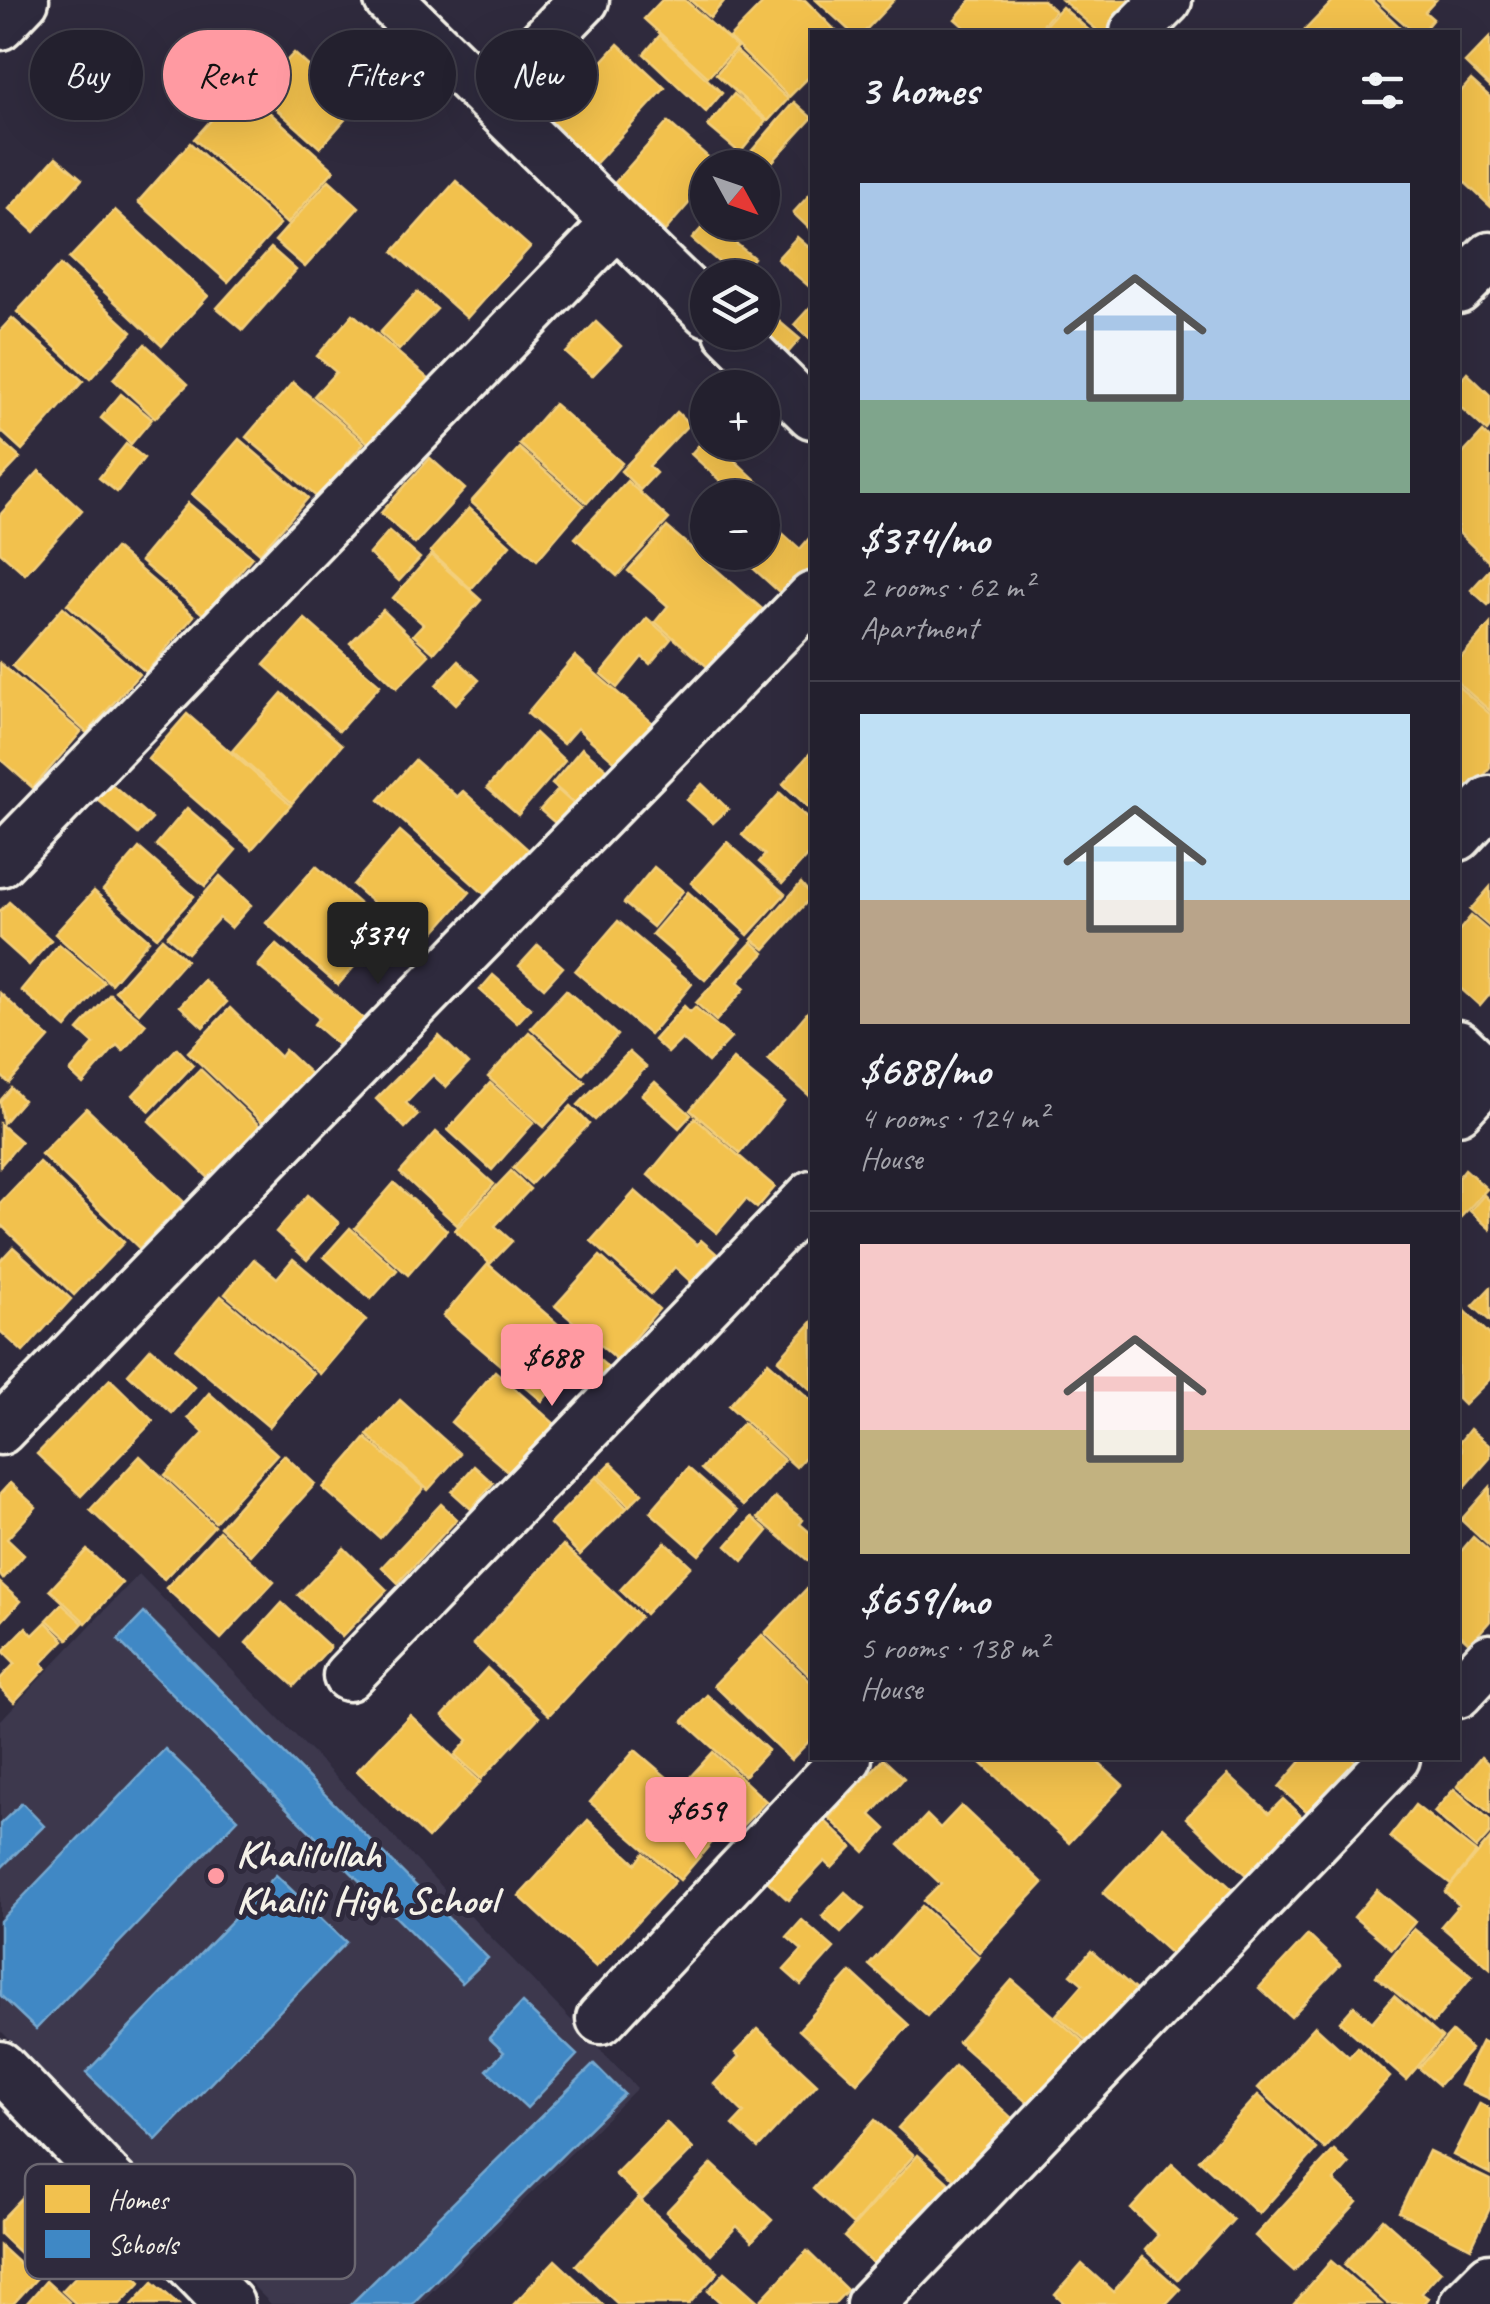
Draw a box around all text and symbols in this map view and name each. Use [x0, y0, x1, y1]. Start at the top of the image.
chip: Buy [30, 30, 143, 120]
chip: Rent [163, 30, 290, 120]
chip: Filters [310, 30, 456, 120]
chip: New [476, 30, 597, 120]
icon: filters [1355, 63, 1410, 118]
text: 3 homes [860, 64, 979, 117]
north arrow [690, 150, 780, 240]
map controls [690, 150, 780, 570]
icon: home [1045, 248, 1225, 428]
button: layers [690, 260, 780, 350]
button: + [690, 370, 780, 460]
button: − [690, 480, 780, 570]
text: $374/mo [860, 513, 989, 566]
text: 2 rooms · 62 m² [860, 566, 1033, 607]
text: Apartment [860, 607, 978, 648]
icon: home [1045, 779, 1225, 959]
pin: $374 [319, 902, 437, 987]
text: $374 [349, 914, 407, 955]
text: $688/mo [860, 1044, 990, 1097]
text: 4 rooms · 124 m² [860, 1097, 1047, 1138]
text: House [860, 1138, 922, 1179]
icon: home [1045, 1309, 1225, 1489]
pin: $688 [493, 1324, 611, 1409]
text: $688 [523, 1336, 581, 1377]
text: $659/mo [860, 1574, 989, 1627]
text: 5 rooms · 138 m² [860, 1627, 1047, 1668]
text: House [860, 1668, 922, 1709]
pin: $659 [637, 1777, 755, 1862]
text: $659 [667, 1789, 725, 1830]
place label: Khalilullah Khalili High School [236, 1829, 504, 1925]
marker: Khalilullah Khalili High School [205, 1865, 227, 1887]
legend [25, 2164, 355, 2279]
text: Homes [108, 2182, 170, 2217]
text: Schools [108, 2227, 180, 2262]

